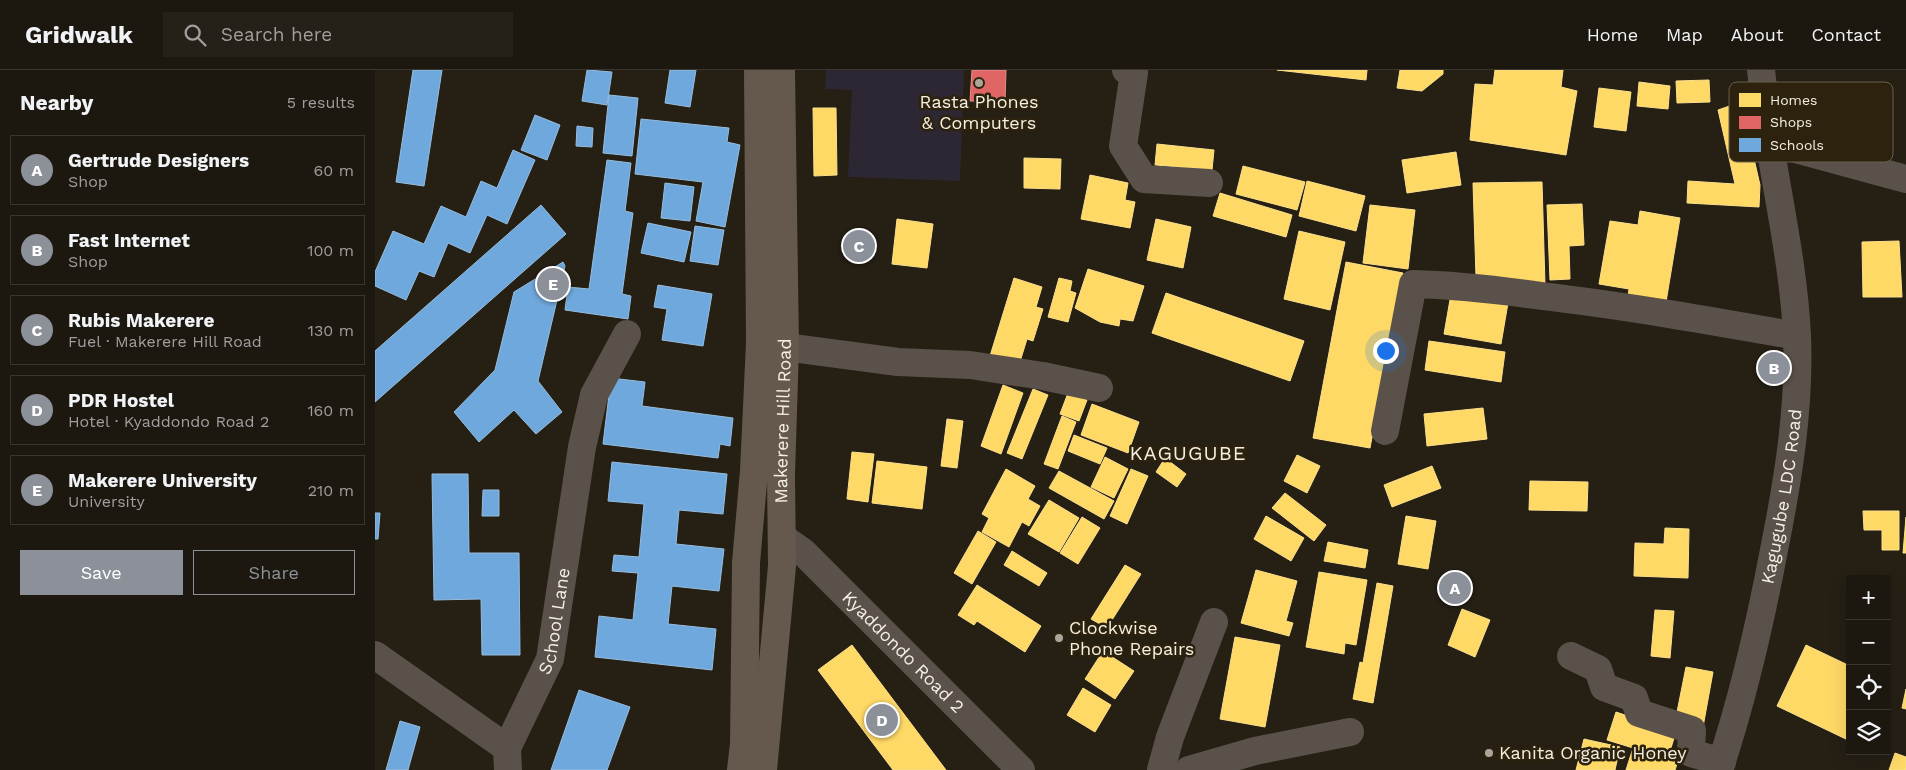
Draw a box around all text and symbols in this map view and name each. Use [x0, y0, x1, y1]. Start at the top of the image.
search box [163, 12, 513, 57]
text: Gridwalk [25, 21, 133, 49]
icon: search [181, 21, 209, 49]
text: Search here [221, 23, 332, 46]
text: Home [1587, 24, 1638, 45]
text: Map [1666, 24, 1703, 45]
text: About [1731, 24, 1783, 45]
text: Contact [1811, 24, 1881, 45]
marker: Rasta Phones & Computers [973, 77, 985, 89]
legend [1729, 82, 1893, 162]
text: Nearby [20, 90, 93, 115]
place label: Rasta Phones & Computers [919, 91, 1039, 133]
text: Homes [1770, 92, 1817, 108]
text: 5 results [287, 93, 355, 112]
text: Shops [1770, 114, 1812, 130]
text: Schools [1770, 137, 1824, 153]
text: Gertrude Designers [68, 149, 249, 172]
text: A [32, 161, 42, 180]
text: 60 m [314, 161, 354, 180]
text: Shop [68, 172, 108, 191]
pin: C [843, 227, 875, 265]
text: Fast Internet [68, 229, 190, 252]
text: B [32, 241, 42, 260]
text: 100 m [307, 241, 354, 260]
text: Shop [68, 252, 108, 271]
pin: E [537, 265, 569, 303]
text: Rubis Makerere [68, 309, 214, 332]
text: C [32, 321, 42, 340]
text: 130 m [308, 321, 354, 340]
text: Fuel · Makerere Hill Road [68, 332, 262, 351]
street label: Makerere Hill Road [770, 338, 795, 504]
your location [1373, 338, 1399, 364]
pin: B [1758, 349, 1790, 387]
text: PDR Hostel [68, 389, 174, 412]
text: D [31, 401, 43, 420]
text: 160 m [307, 401, 354, 420]
street label: Kagugube LDC Road [1757, 408, 1805, 586]
text: Hotel · Kyaddondo Road 2 [68, 412, 269, 431]
district label: KAGUGUBE [1130, 441, 1246, 465]
text: Makerere University [68, 469, 257, 492]
text: E [32, 481, 42, 500]
text: 210 m [308, 481, 354, 500]
text: University [68, 492, 145, 511]
button: Save [20, 550, 183, 595]
button: Share [193, 550, 355, 595]
street label: School Lane [533, 566, 574, 678]
pin: A [1439, 569, 1471, 607]
map controls [1846, 575, 1891, 755]
button: + [1846, 575, 1891, 620]
street label: Kyaddondo Road 2 [838, 586, 969, 717]
place label: Clockwise Phone Repairs [1069, 617, 1194, 659]
button: − [1846, 620, 1891, 665]
marker: Clockwise Phone Repairs [1053, 632, 1065, 644]
button: locate [1846, 665, 1891, 710]
pin: D [866, 701, 898, 739]
button: layers [1846, 710, 1891, 755]
place label: Kanita Organic Honey [1499, 742, 1687, 763]
marker: Kanita Organic Honey [1483, 747, 1495, 759]

